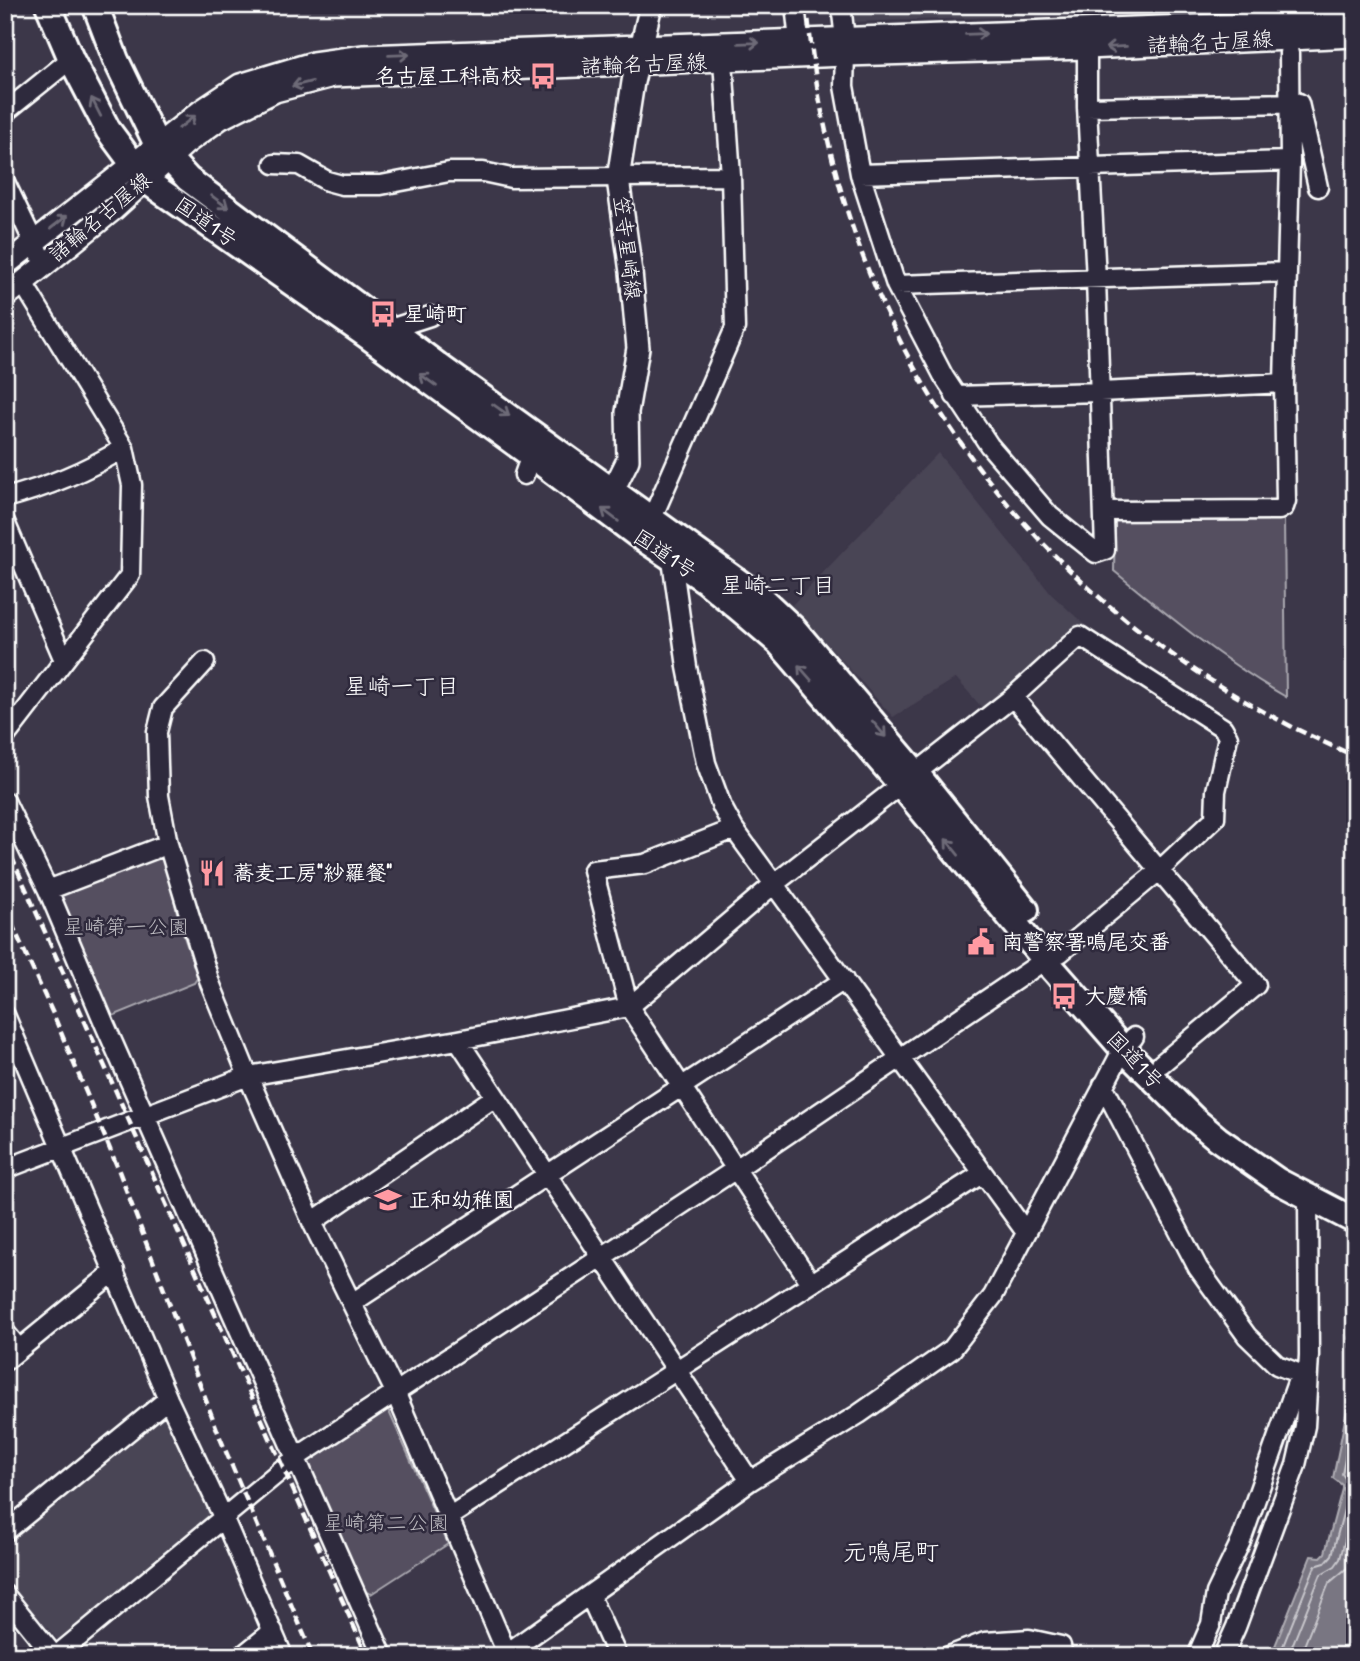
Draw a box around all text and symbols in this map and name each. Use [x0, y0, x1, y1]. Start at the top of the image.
street label: 諸輪名古屋線 [1146, 24, 1274, 59]
one-way arrow [965, 28, 988, 41]
one-way arrow [737, 36, 760, 49]
one-way arrow [1105, 41, 1128, 54]
street label: 諸輪名古屋線 [581, 47, 707, 80]
one-way arrow [388, 48, 411, 62]
place label: 名古屋工科高校 [375, 61, 522, 90]
bus stop icon: 名古屋工科高校 [528, 61, 558, 91]
one-way arrow [291, 78, 314, 91]
one-way arrow [88, 97, 102, 118]
one-way arrow [177, 114, 196, 129]
street label: 諸輪名古屋線 [42, 165, 157, 268]
street label: 国道1号 [169, 189, 244, 254]
street label: 笠寺星崎線 [607, 194, 648, 302]
one-way arrow [210, 195, 229, 210]
one-way arrow [49, 215, 67, 230]
bus stop icon: 星崎町 [368, 299, 398, 329]
place label: 星崎町 [404, 299, 467, 328]
one-way arrow [418, 373, 437, 388]
one-way arrow [491, 403, 510, 417]
one-way arrow [602, 508, 620, 523]
street label: 国道1号 [628, 522, 703, 585]
district label: 星崎二丁目 [721, 569, 836, 600]
one-way arrow [797, 664, 813, 682]
district label: 星崎一丁目 [345, 670, 460, 701]
one-way arrow [871, 720, 887, 738]
one-way arrow [944, 838, 960, 856]
restaurant icon: 蕎麦工房"紗羅餐" [197, 858, 227, 888]
place label: 蕎麦工房"紗羅餐" [233, 858, 393, 887]
park label: 星崎第一公園 [63, 912, 189, 941]
public building icon: 南警察署鳴尾交番 [966, 927, 996, 957]
place label: 南警察署鳴尾交番 [1002, 927, 1170, 956]
bus stop icon: 大慶橋 [1049, 981, 1079, 1011]
place label: 大慶橋 [1085, 981, 1148, 1010]
street label: 国道1号 [1100, 1024, 1170, 1095]
school or university icon: 正和幼稚園 [373, 1185, 403, 1215]
place label: 正和幼稚園 [409, 1185, 514, 1214]
park label: 星崎第二公園 [323, 1508, 449, 1537]
district label: 元鳴尾町 [843, 1535, 939, 1567]

